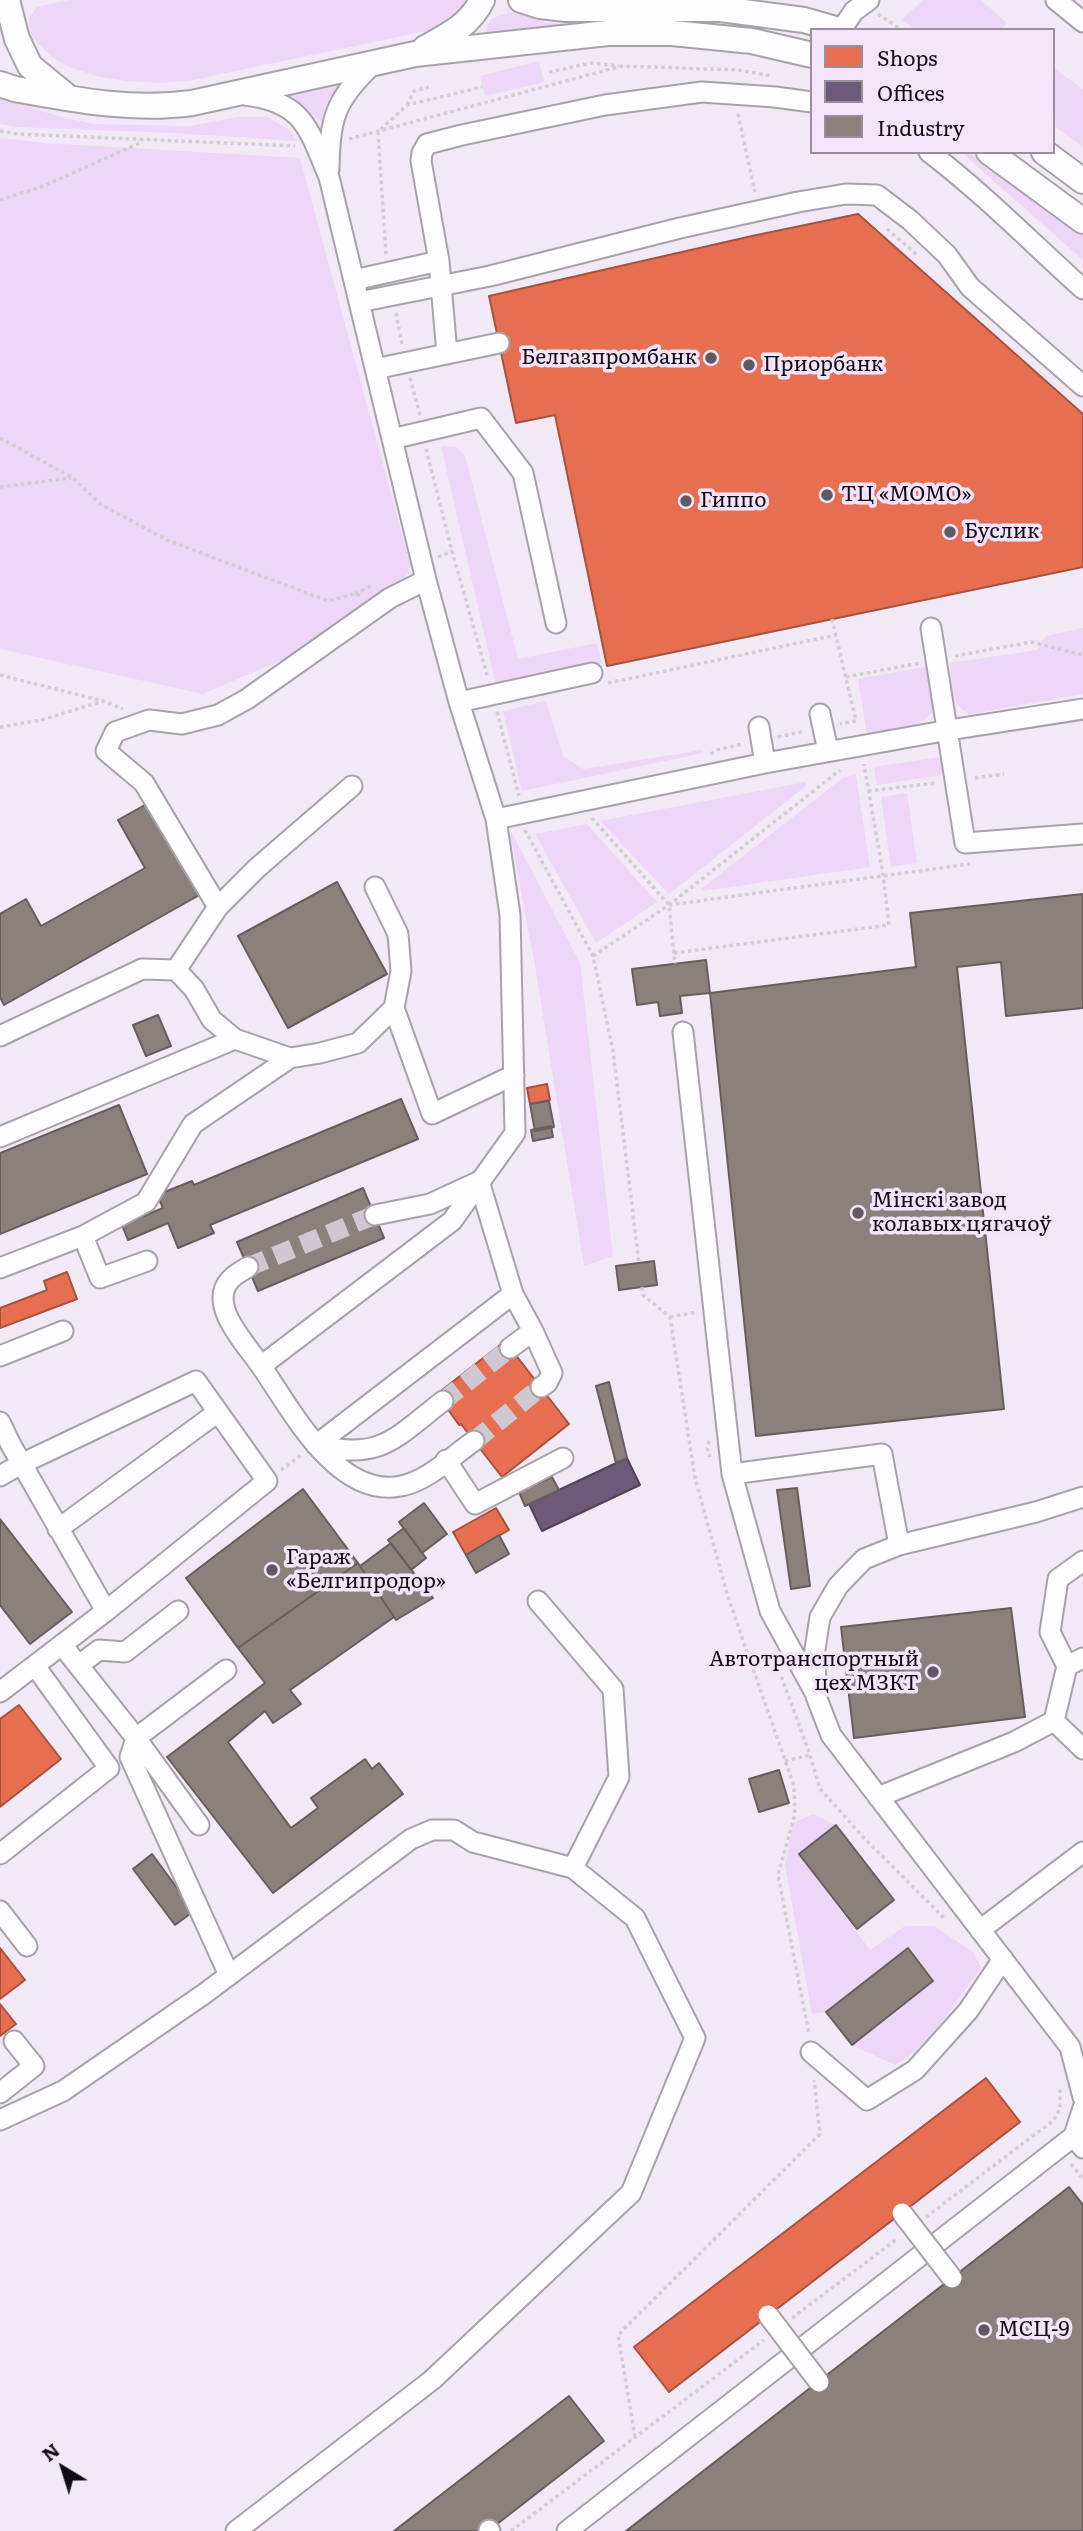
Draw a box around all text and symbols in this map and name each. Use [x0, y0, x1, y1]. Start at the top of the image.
legend [810, 28, 1055, 154]
text: Shops [877, 41, 938, 72]
text: Offices [877, 76, 944, 107]
text: Industry [877, 111, 965, 142]
place label: Белгазпромбанк [521, 345, 697, 371]
marker: Белгазпромбанк [703, 350, 719, 366]
place label: Приорбанк [763, 352, 883, 378]
marker: Приорбанк [741, 357, 757, 373]
place label: ТЦ «МОМО» [841, 482, 972, 508]
marker: ТЦ «МОМО» [819, 487, 835, 503]
place label: Гиппо [700, 488, 767, 514]
marker: Гиппо [678, 493, 694, 509]
place label: Буслик [964, 519, 1040, 545]
marker: Буслик [942, 524, 958, 540]
place label: Мінскі завод колавых цягачоў [872, 1188, 1051, 1238]
marker: Мінскі завод колавых цягачоў [850, 1205, 866, 1221]
place label: Гараж «Белгипродор» [286, 1545, 446, 1595]
marker: Гараж «Белгипродор» [264, 1562, 280, 1578]
place label: Автотранспортный цех МЗКТ [709, 1647, 919, 1697]
marker: Автотранспортный цех МЗКТ [925, 1664, 941, 1680]
place label: МСЦ-9 [998, 2317, 1069, 2343]
marker: МСЦ-9 [976, 2322, 992, 2338]
north arrow [28, 2433, 98, 2503]
text: N [35, 2436, 65, 2467]

